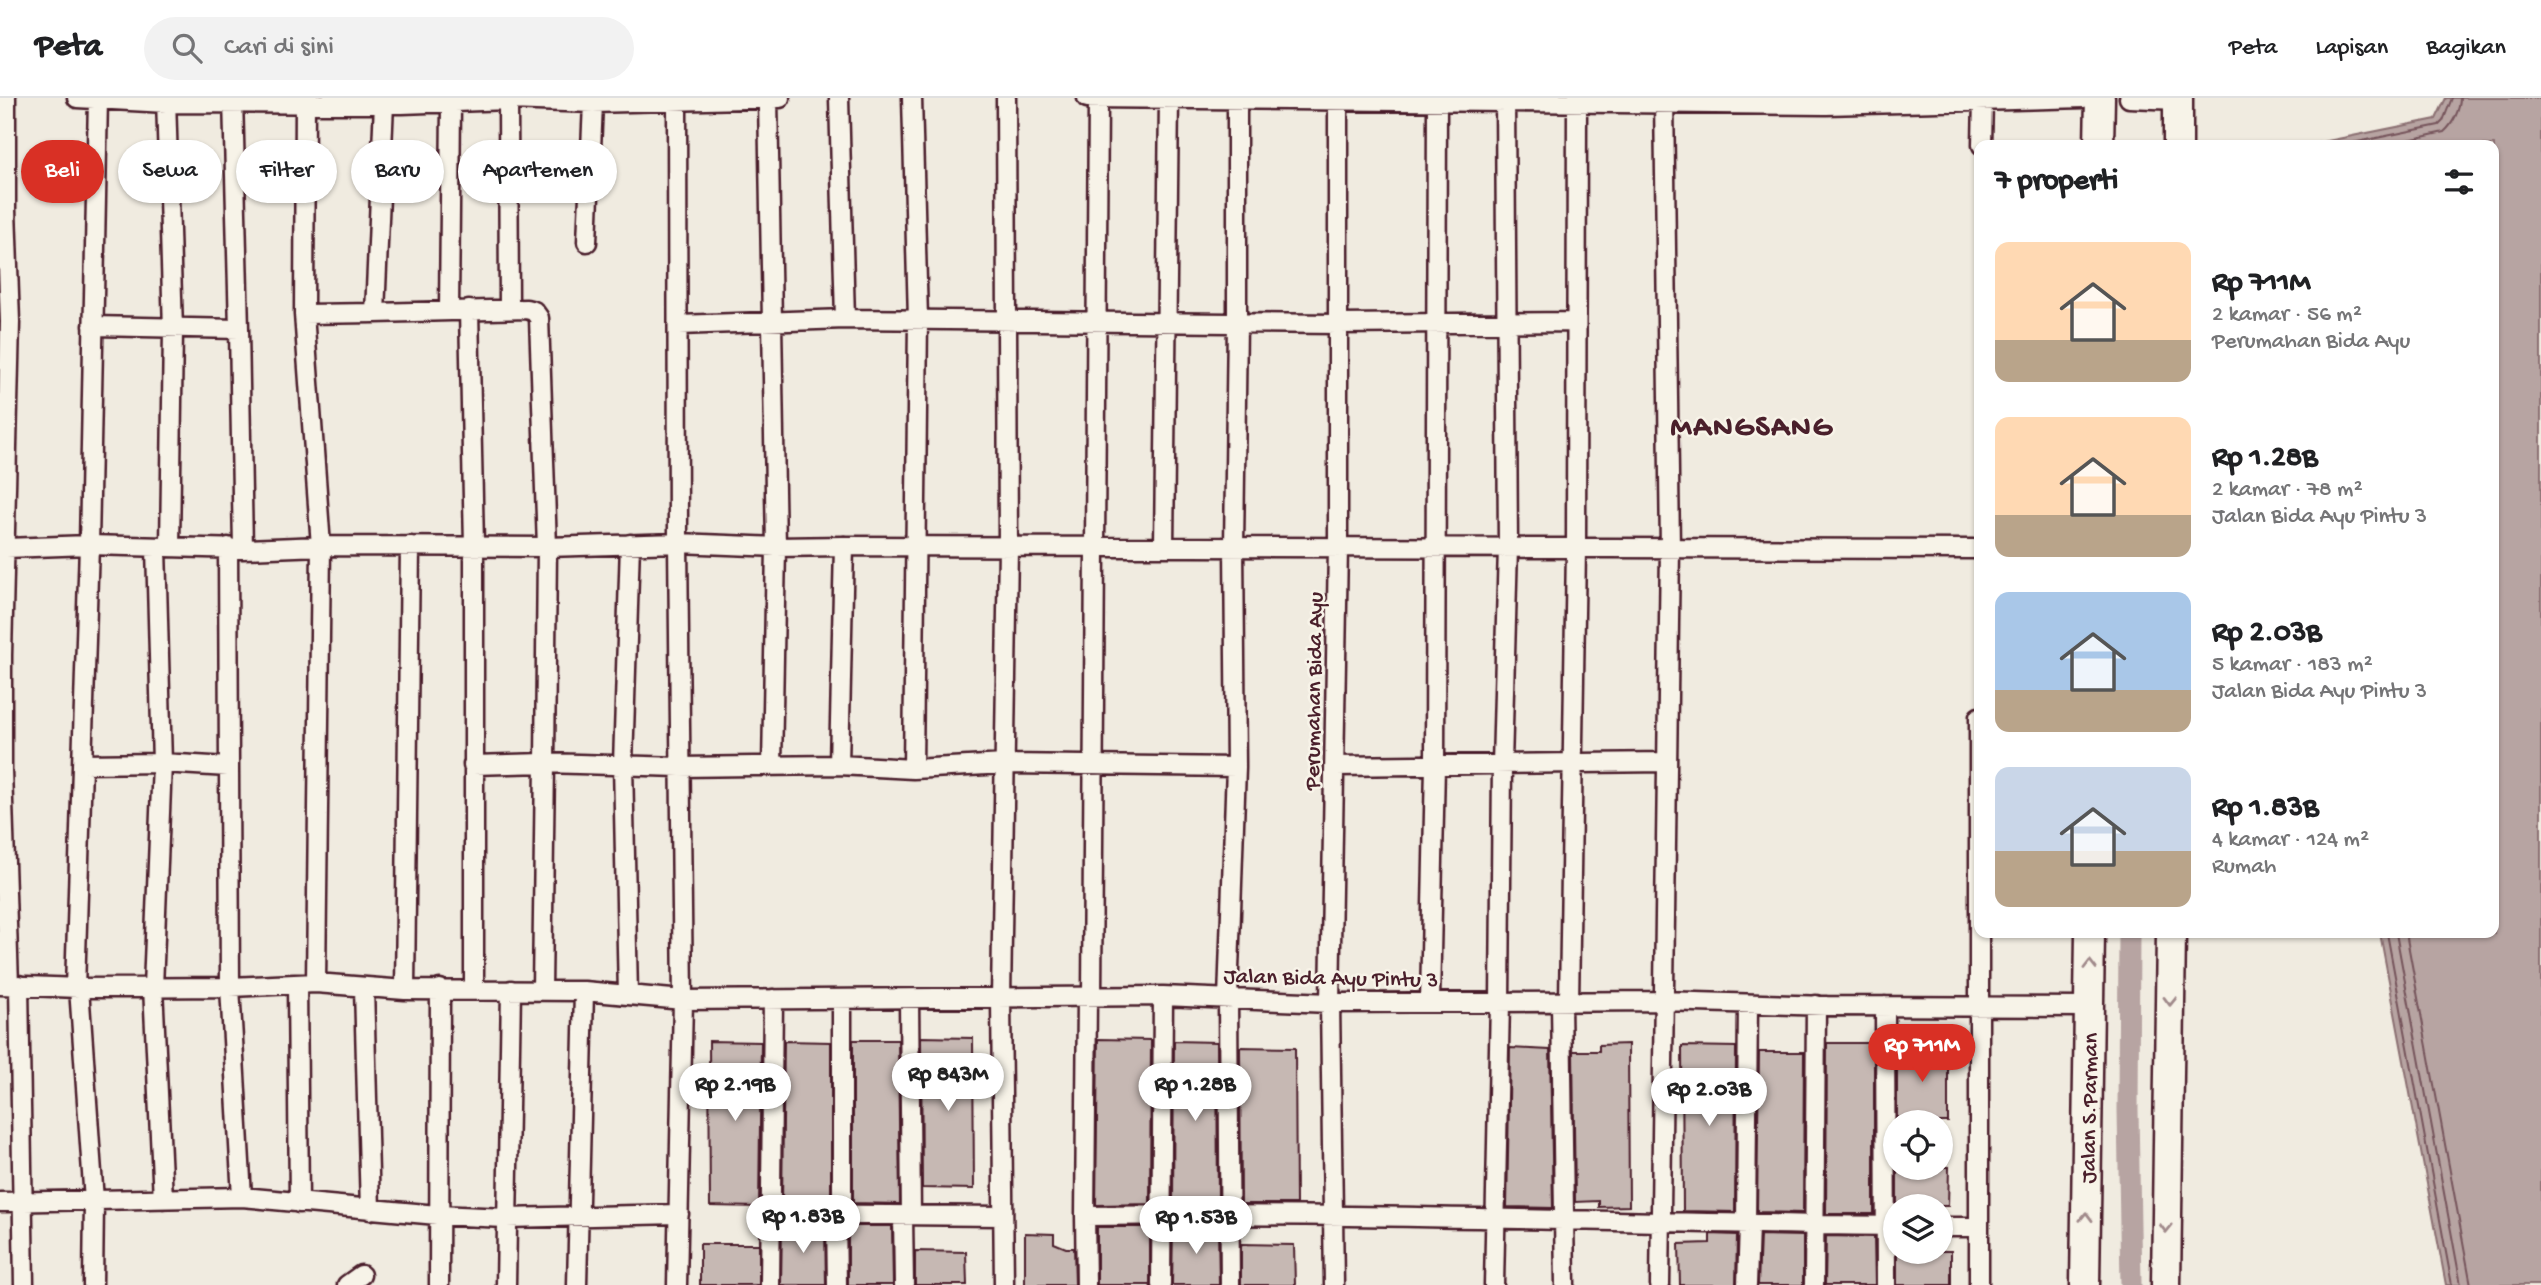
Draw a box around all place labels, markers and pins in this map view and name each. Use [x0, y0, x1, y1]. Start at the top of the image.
pin: Rp 711M [1857, 1024, 1987, 1084]
pin: Rp 843M [883, 1054, 1013, 1113]
pin: Rp 2.19B [663, 1063, 807, 1123]
pin: Rp 1.28B [1123, 1063, 1267, 1123]
pin: Rp 2.03B [1637, 1068, 1781, 1128]
pin: Rp 1.83B [731, 1196, 875, 1255]
pin: Rp 1.53B [1124, 1196, 1268, 1256]

